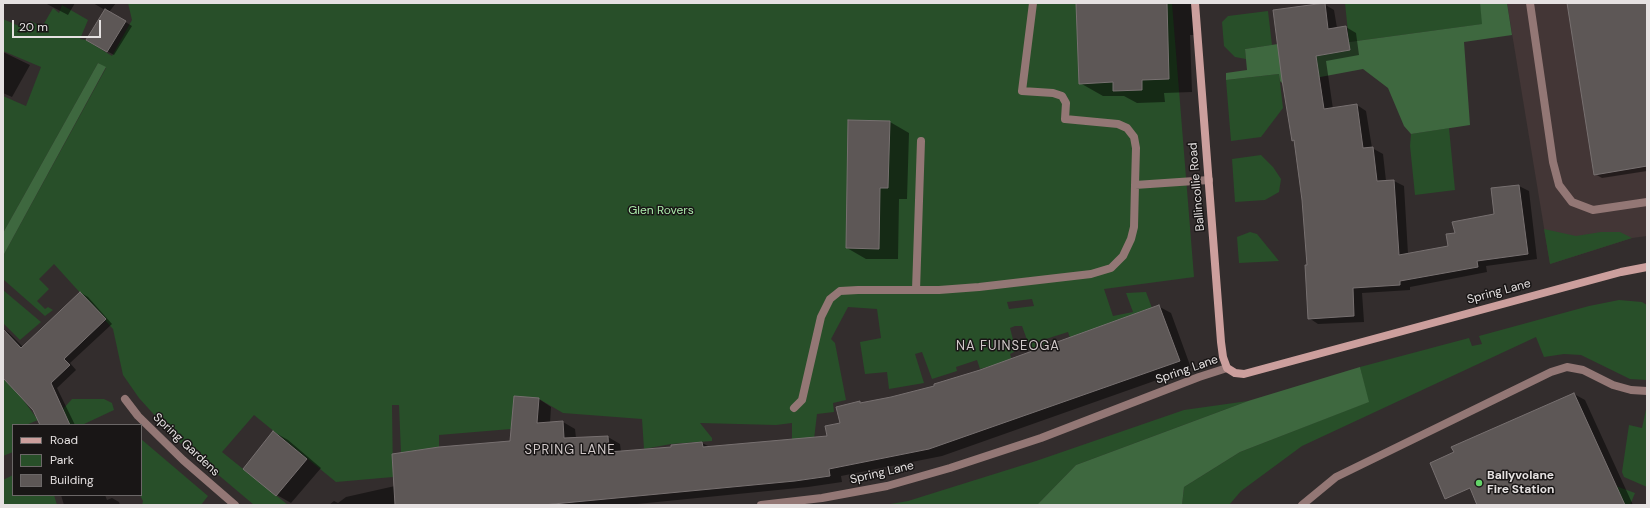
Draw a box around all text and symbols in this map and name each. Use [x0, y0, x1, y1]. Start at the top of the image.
scale bar [14, 12, 103, 38]
text: 20 m [19, 19, 48, 35]
street label: Ballincollie Road [1186, 142, 1208, 232]
park label: Glen Rovers [628, 204, 694, 218]
street label: Spring Lane [1466, 277, 1532, 307]
district label: NA FUINSEOGA [956, 339, 1060, 355]
street label: Spring Lane [1154, 353, 1220, 387]
street label: Spring Gardens [150, 411, 222, 479]
legend [12, 424, 142, 496]
text: Road [50, 432, 78, 448]
district label: SPRING LANE [525, 443, 615, 459]
text: Park [50, 452, 74, 468]
street label: Spring Lane [849, 459, 915, 487]
place label: Ballyvolane Fire Station [1487, 469, 1554, 497]
text: Building [50, 472, 94, 488]
marker: Ballyvolane Fire Station [1474, 478, 1484, 488]

